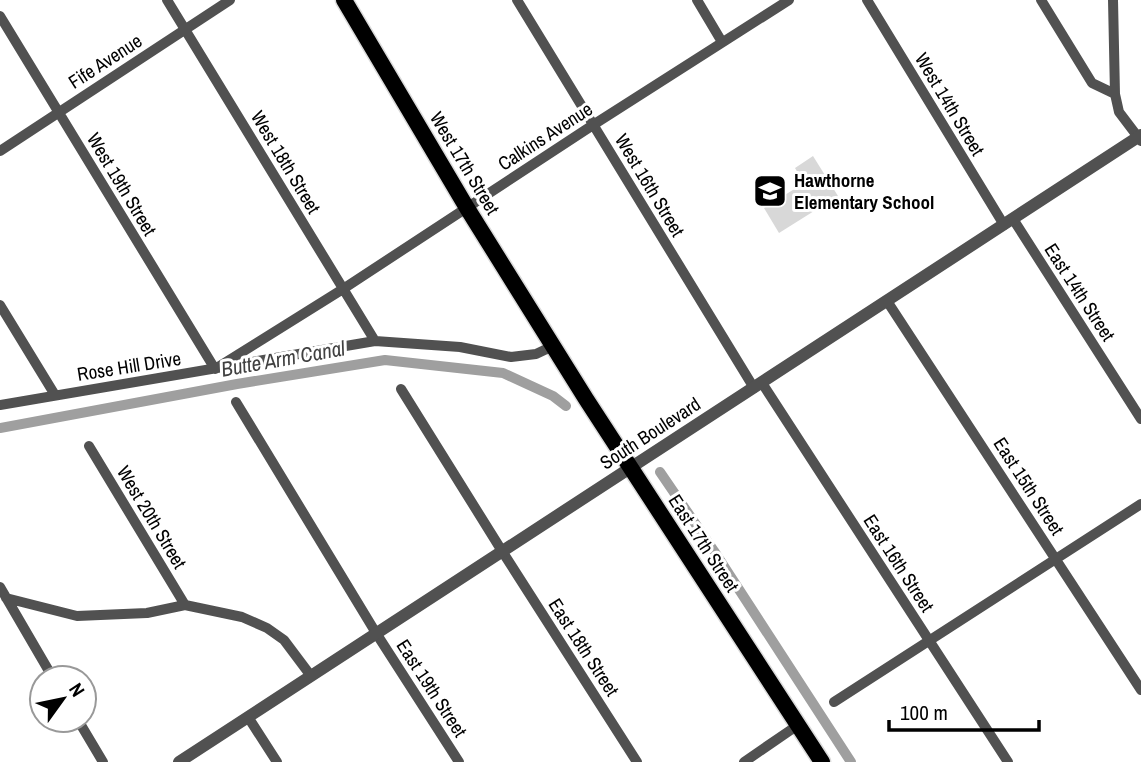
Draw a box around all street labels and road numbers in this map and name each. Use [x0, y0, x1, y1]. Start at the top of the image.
street label: Fife Avenue [63, 28, 147, 94]
street label: West 14th Street [909, 48, 991, 161]
street label: Calkins Avenue [493, 96, 597, 176]
street label: West 18th Street [245, 106, 327, 219]
street label: West 17th Street [424, 107, 506, 220]
street label: West 19th Street [81, 128, 163, 241]
street label: West 16th Street [609, 129, 691, 242]
street label: East 14th Street [1039, 238, 1122, 346]
street label: Rose Hill Drive [75, 345, 183, 387]
street label: South Boulevard [595, 391, 705, 475]
street label: East 15th Street [988, 432, 1071, 540]
street label: West 20th Street [111, 461, 193, 574]
street label: East 17th Street [663, 489, 746, 597]
street label: East 16th Street [858, 509, 941, 617]
street label: East 18th Street [543, 593, 626, 701]
street label: East 19th Street [391, 634, 474, 742]

